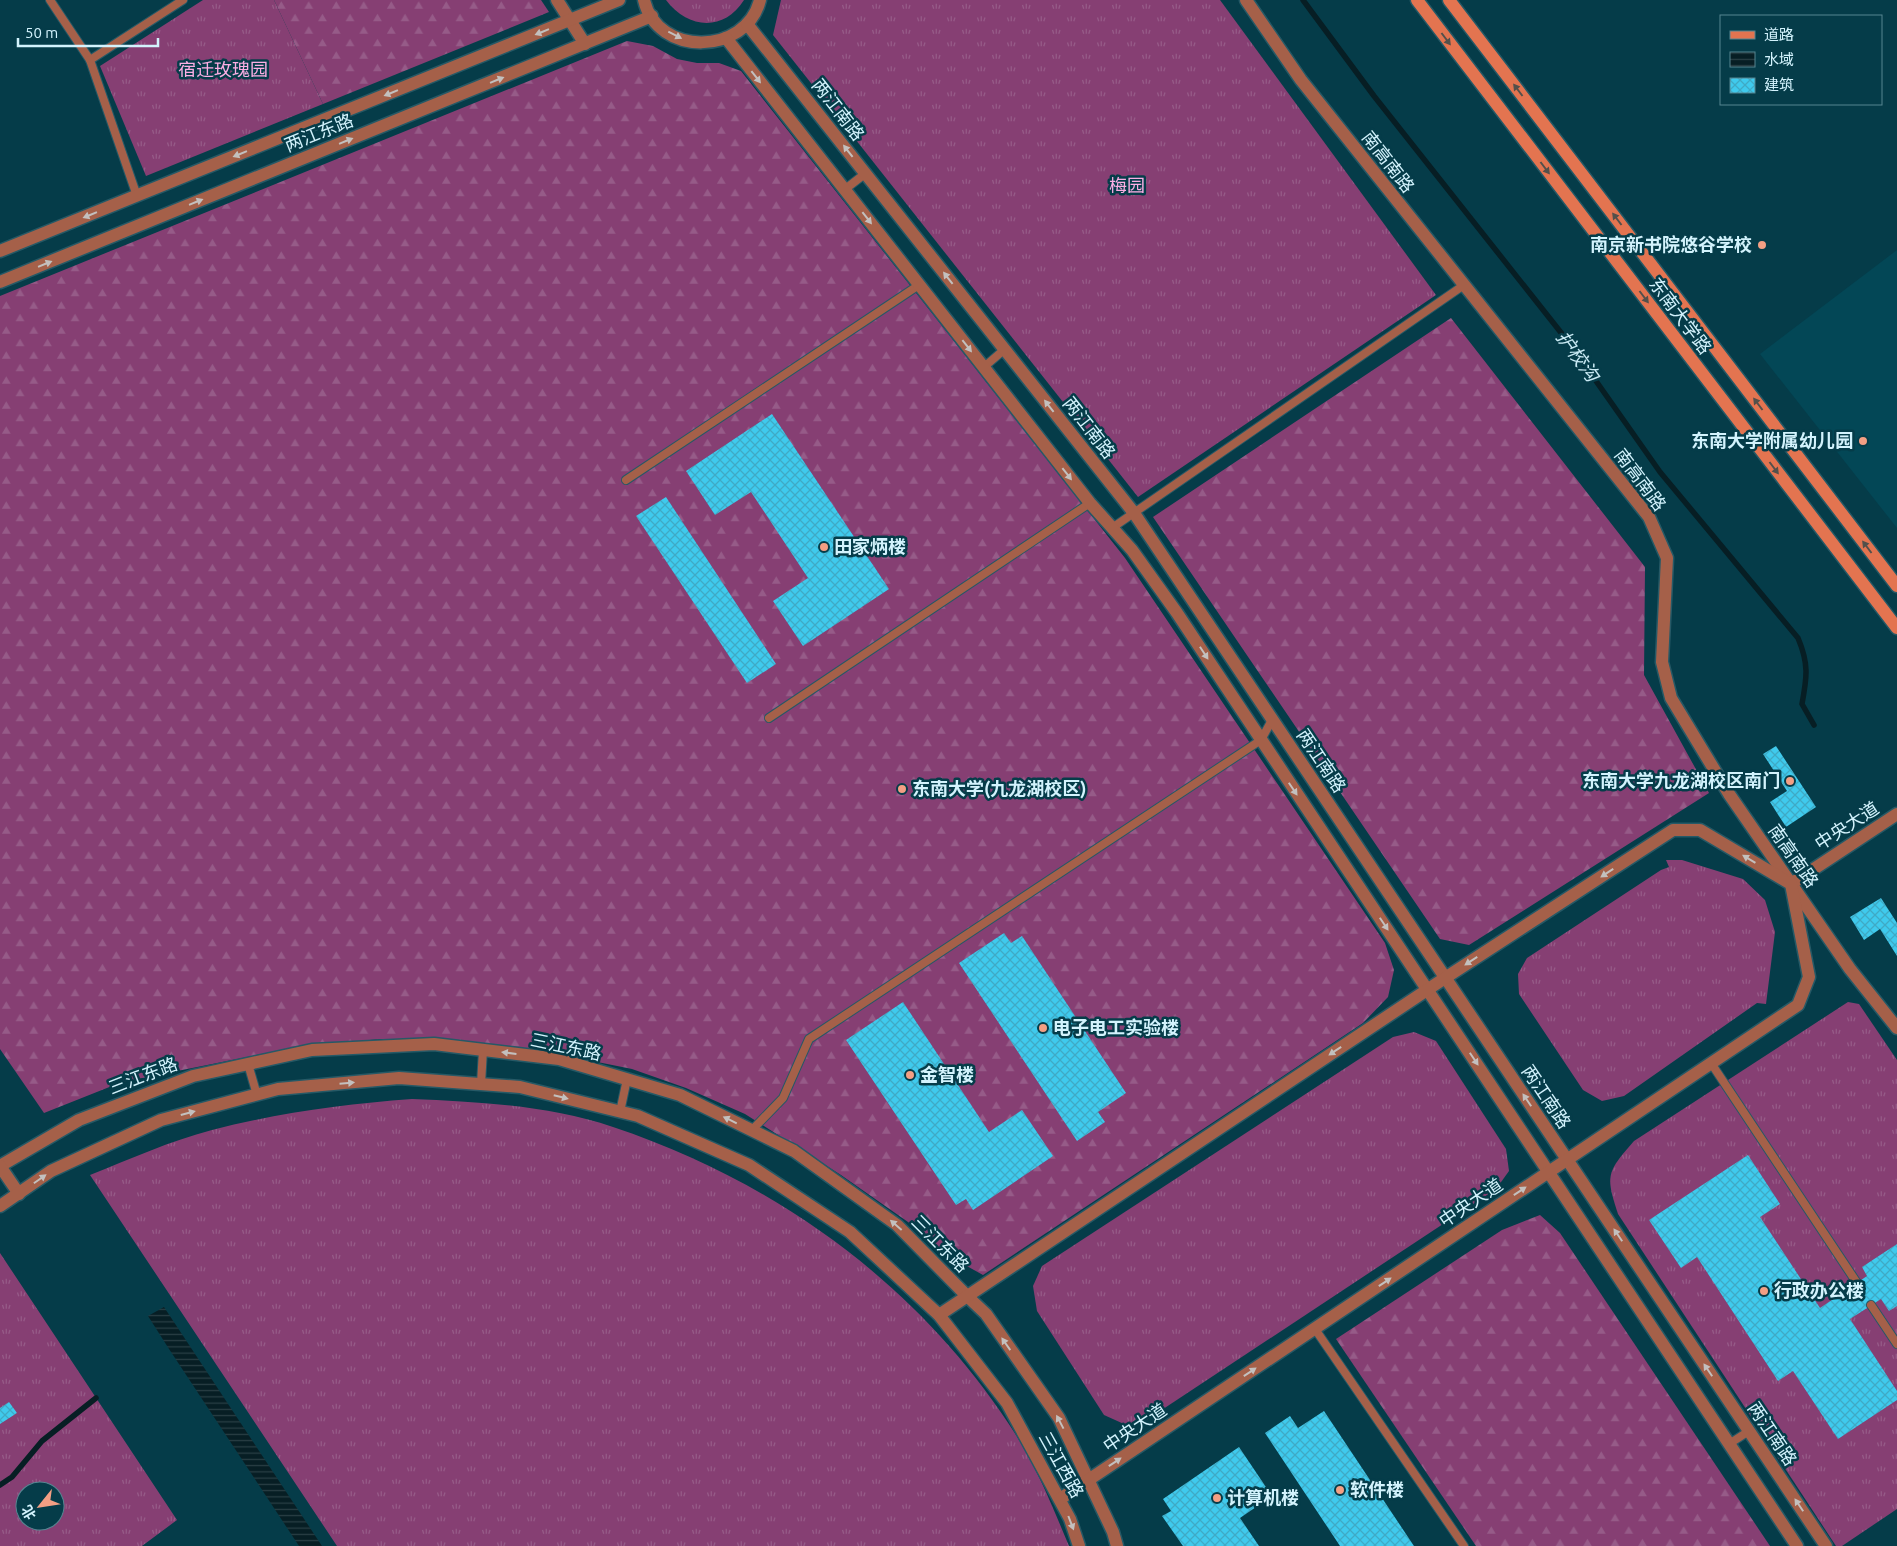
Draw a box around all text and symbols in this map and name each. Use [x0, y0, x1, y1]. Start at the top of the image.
scale bar [18, 15, 158, 47]
legend [1720, 15, 1882, 105]
text: 50 m [25, 24, 58, 41]
text: 道路 [1764, 26, 1794, 43]
one-way arrow [534, 28, 549, 36]
one-way arrow [667, 31, 682, 39]
one-way arrow [1441, 32, 1452, 45]
text: 水域 [1764, 51, 1794, 68]
park label: 宿迁玫瑰园 [178, 59, 268, 79]
one-way arrow [750, 70, 761, 83]
one-way arrow [490, 75, 504, 83]
street label: 两江南路 [809, 75, 869, 144]
text: 建筑 [1764, 76, 1794, 93]
one-way arrow [1513, 84, 1524, 97]
one-way arrow [384, 89, 398, 97]
street label: 两江东路 [282, 109, 356, 155]
street label: 南高南路 [1359, 127, 1419, 196]
one-way arrow [339, 137, 354, 145]
one-way arrow [842, 145, 853, 158]
one-way arrow [233, 150, 247, 158]
one-way arrow [1540, 161, 1550, 175]
park label: 梅园 [1109, 175, 1145, 195]
one-way arrow [189, 198, 203, 206]
one-way arrow [82, 211, 97, 219]
one-way arrow [861, 212, 872, 225]
one-way arrow [1612, 213, 1622, 226]
place label: 南京新书院悠谷学校 [1590, 234, 1752, 254]
marker: 南京新书院悠谷学校 [1756, 239, 1768, 251]
one-way arrow [38, 259, 52, 267]
one-way arrow [943, 272, 954, 285]
street label: 东南大学路 [1646, 273, 1716, 357]
one-way arrow [1638, 290, 1649, 303]
water label: 护校沟 [1552, 326, 1605, 387]
one-way arrow [962, 339, 973, 352]
street label: 两江南路 [1060, 393, 1120, 462]
one-way arrow [1753, 397, 1763, 411]
one-way arrow [1044, 400, 1055, 413]
place label: 东南大学附属幼儿园 [1691, 430, 1853, 450]
marker: 东南大学附属幼儿园 [1857, 435, 1869, 447]
street label: 南高南路 [1611, 445, 1670, 514]
one-way arrow [1769, 461, 1780, 474]
one-way arrow [1062, 467, 1073, 480]
place label: 田家炳楼 [834, 536, 906, 556]
marker: 田家炳楼 [818, 541, 830, 553]
one-way arrow [1862, 541, 1873, 554]
one-way arrow [1199, 647, 1209, 660]
street label: 两江南路 [1293, 725, 1350, 796]
place label: 东南大学九龙湖校区南门 [1582, 770, 1780, 790]
marker: 东南大学九龙湖校区南门 [1784, 775, 1796, 787]
place label: 东南大学(九龙湖校区) [912, 778, 1086, 799]
one-way arrow [1289, 782, 1298, 796]
marker: 东南大学(九龙湖校区) [896, 783, 908, 795]
street label: 中央大道 [1811, 797, 1882, 853]
street label: 南高南路 [1765, 820, 1823, 891]
one-way arrow [1743, 855, 1756, 864]
one-way arrow [1601, 868, 1614, 878]
one-way arrow [1379, 917, 1388, 931]
one-way arrow [1464, 957, 1477, 966]
place label: 电子电工实验楼 [1053, 1017, 1179, 1037]
marker: 电子电工实验楼 [1037, 1022, 1049, 1034]
street label: 三江东路 [529, 1029, 604, 1063]
one-way arrow [1328, 1046, 1342, 1056]
one-way arrow [501, 1049, 517, 1057]
street label: 三江东路 [105, 1053, 180, 1097]
one-way arrow [1469, 1053, 1479, 1066]
street label: 两江南路 [1518, 1061, 1575, 1132]
place label: 金智楼 [920, 1064, 974, 1084]
marker: 金智楼 [904, 1069, 916, 1081]
one-way arrow [340, 1078, 356, 1086]
one-way arrow [553, 1093, 568, 1101]
one-way arrow [1523, 1094, 1532, 1107]
one-way arrow [181, 1109, 196, 1117]
one-way arrow [723, 1115, 738, 1124]
one-way arrow [34, 1174, 47, 1184]
street label: 中央大道 [1435, 1174, 1506, 1231]
one-way arrow [1513, 1186, 1527, 1196]
street label: 三江东路 [908, 1211, 973, 1276]
one-way arrow [890, 1220, 903, 1231]
one-way arrow [1613, 1229, 1623, 1242]
one-way arrow [1378, 1277, 1392, 1287]
place label: 行政办公楼 [1774, 1280, 1864, 1300]
marker: 行政办公楼 [1758, 1285, 1770, 1297]
one-way arrow [1001, 1338, 1012, 1351]
one-way arrow [1703, 1364, 1713, 1377]
one-way arrow [1244, 1367, 1257, 1377]
street label: 两江南路 [1744, 1398, 1801, 1469]
street label: 中央大道 [1099, 1399, 1170, 1456]
one-way arrow [1056, 1415, 1064, 1430]
street label: 三江西路 [1036, 1428, 1088, 1501]
one-way arrow [1108, 1458, 1122, 1467]
place label: 软件楼 [1350, 1479, 1404, 1499]
north arrow [15, 1481, 65, 1531]
marker: 软件楼 [1334, 1484, 1346, 1496]
place label: 计算机楼 [1227, 1487, 1299, 1507]
marker: 计算机楼 [1211, 1492, 1223, 1504]
one-way arrow [1794, 1499, 1804, 1512]
text: 北 [18, 1502, 39, 1523]
one-way arrow [1067, 1516, 1075, 1531]

